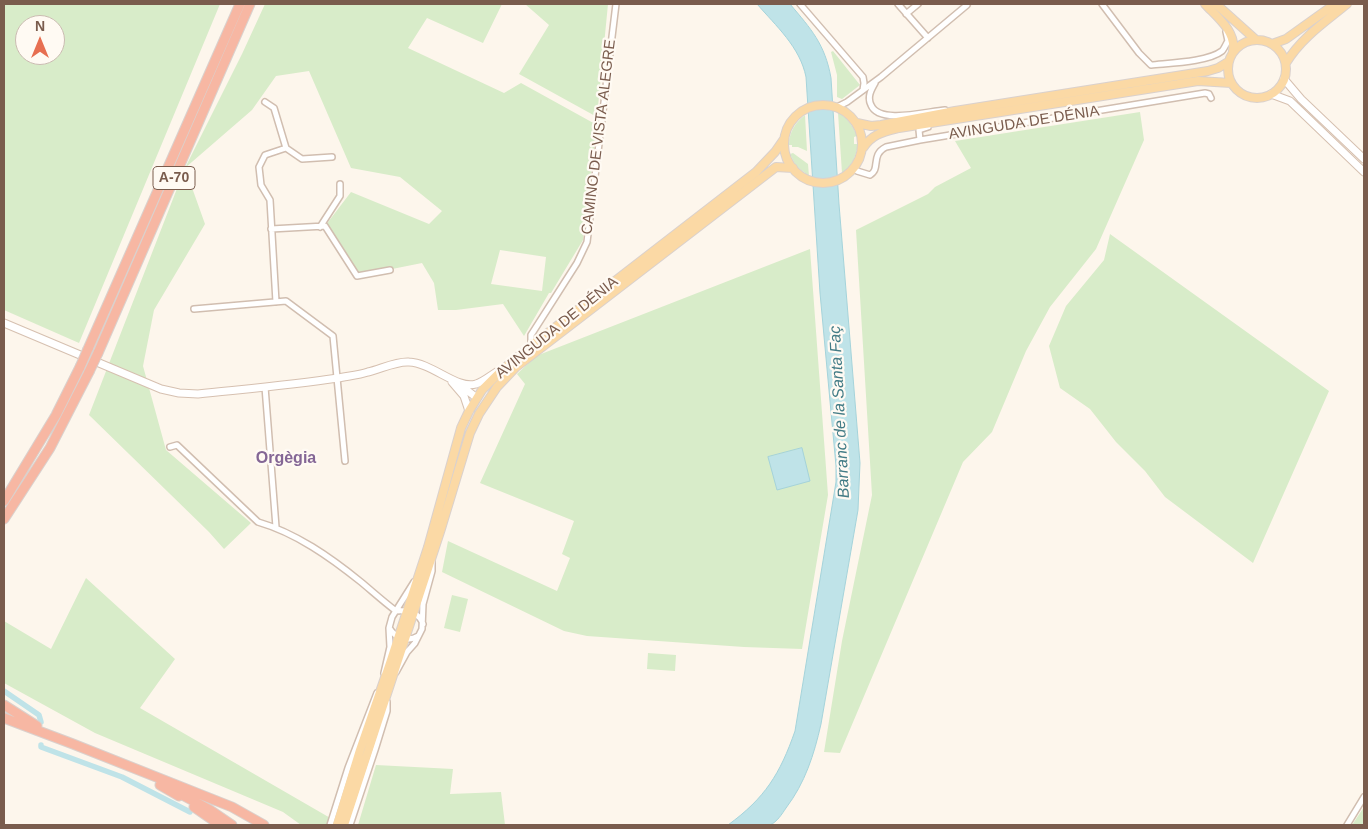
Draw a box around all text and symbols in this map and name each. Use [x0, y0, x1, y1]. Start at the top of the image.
north arrow [15, 15, 65, 65]
text: N [35, 18, 45, 34]
street label: CAMINO DE VISTA ALEGRE [578, 38, 620, 236]
street label: AVINGUDA DE DÉNIA [947, 102, 1101, 144]
road number: A-70 [153, 167, 195, 190]
street label: AVINGUDA DE DÉNIA [492, 273, 622, 383]
water label: Barranc de la Santa Faç [826, 325, 854, 499]
district label: Orgègia [256, 449, 316, 469]

